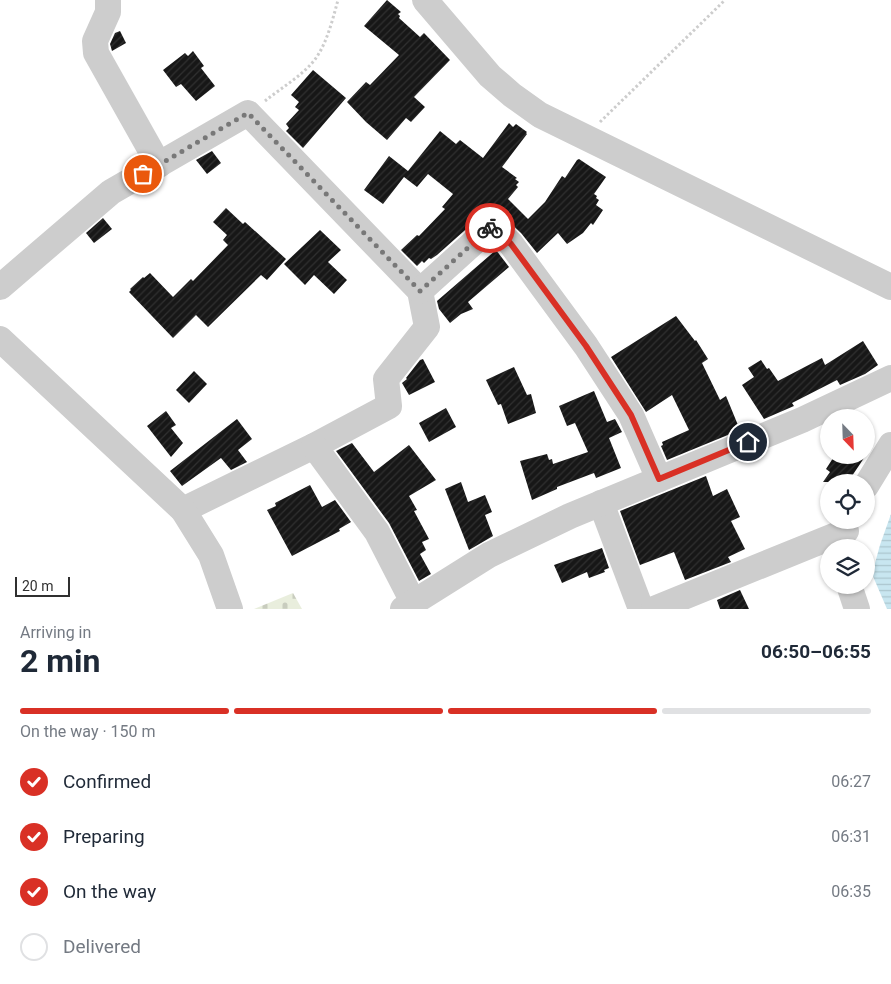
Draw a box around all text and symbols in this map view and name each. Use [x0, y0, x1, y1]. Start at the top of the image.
pin [122, 153, 164, 195]
icon: bag [129, 160, 157, 188]
courier [465, 203, 515, 253]
icon: bike [476, 214, 504, 242]
north arrow [820, 409, 875, 464]
map controls [820, 409, 875, 594]
pin [727, 421, 769, 463]
icon: home [734, 428, 762, 456]
button: locate [820, 474, 875, 529]
button: layers [820, 539, 875, 594]
scale bar [15, 574, 70, 597]
text: 20 m [22, 578, 54, 594]
text: Arriving in [20, 623, 91, 642]
text: 06:50–06:55 [761, 640, 871, 663]
text: 2 min [20, 642, 100, 680]
text: On the way · 150 m [20, 722, 156, 741]
icon: check [20, 768, 48, 796]
text: Confirmed [63, 770, 151, 793]
text: 06:27 [831, 772, 871, 791]
icon: check [20, 823, 48, 851]
text: Preparing [63, 825, 145, 848]
text: 06:31 [831, 827, 871, 846]
icon: check [20, 878, 48, 906]
text: On the way [63, 880, 156, 903]
text: 06:35 [831, 882, 871, 901]
text: Delivered [63, 935, 141, 958]

